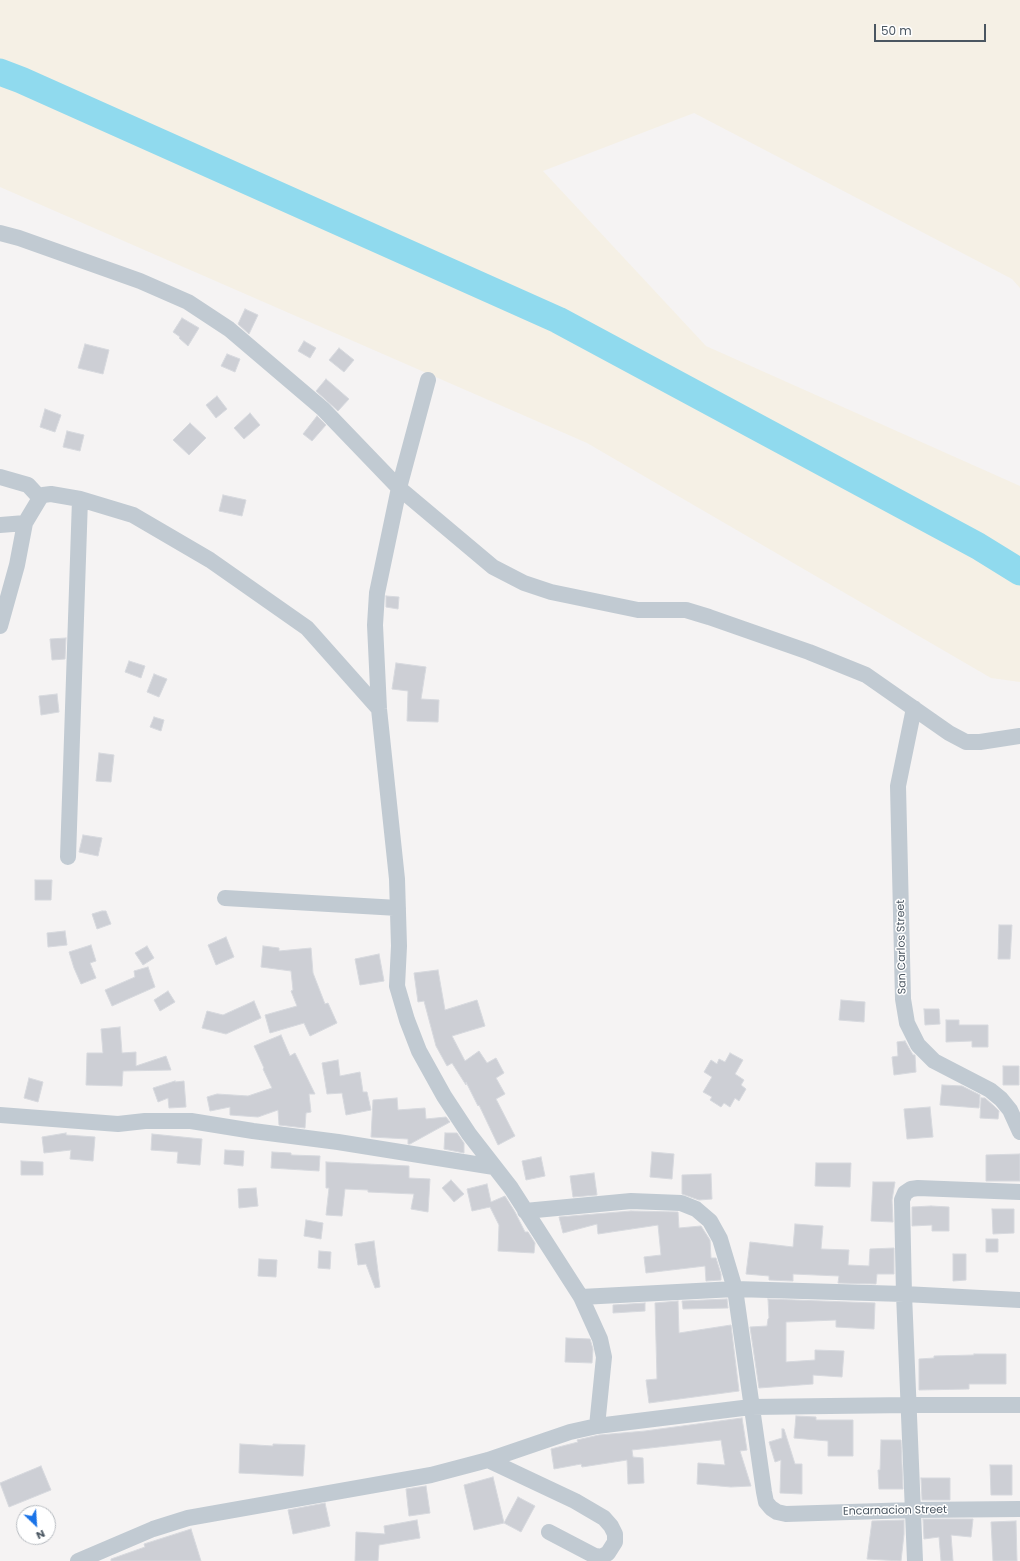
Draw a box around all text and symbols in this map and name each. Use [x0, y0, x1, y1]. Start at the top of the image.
scale bar [876, 16, 988, 42]
text: 50 m [881, 22, 912, 39]
street label: San Carlos Street [895, 900, 909, 994]
street label: Encarnacion Street [843, 1503, 947, 1519]
north arrow [16, 1505, 56, 1545]
text: N [34, 1526, 48, 1544]

